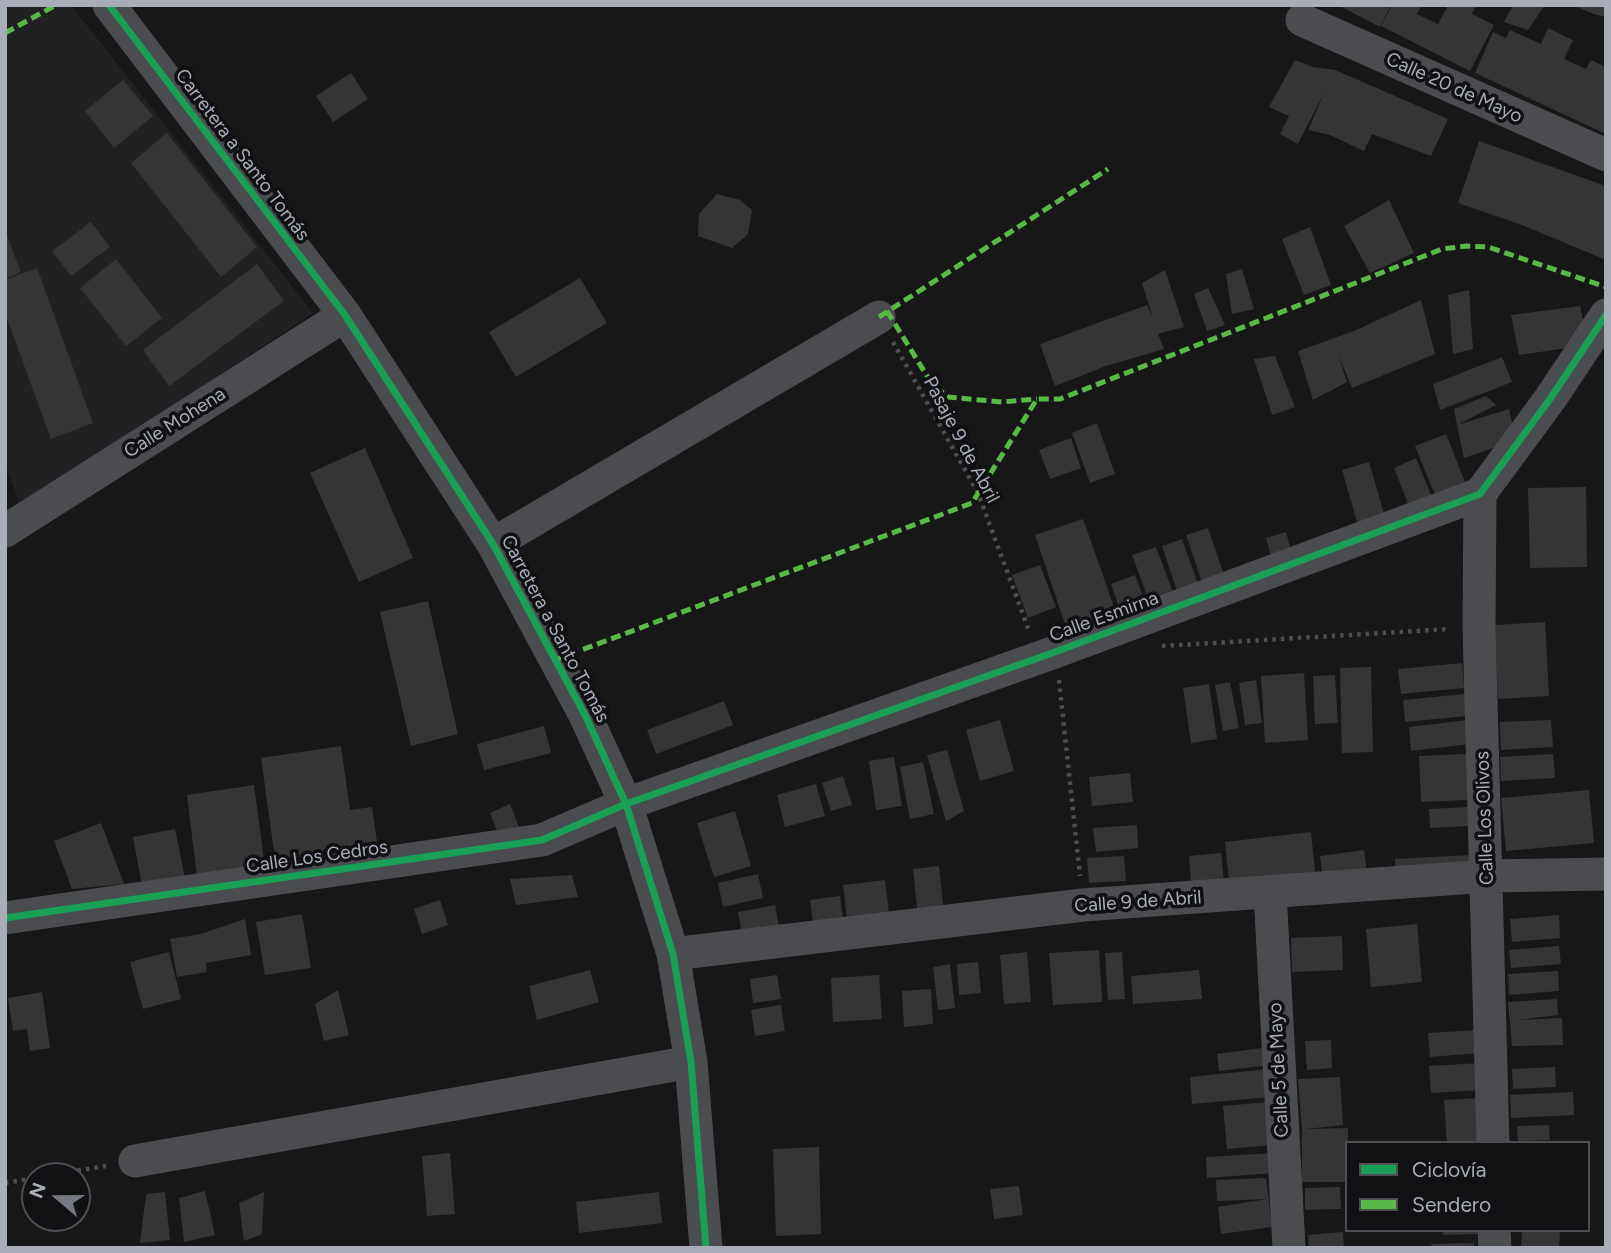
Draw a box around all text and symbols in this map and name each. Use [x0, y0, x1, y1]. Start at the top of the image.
street label: Calle 20 de Mayo [1382, 48, 1526, 128]
street label: Carretera a Santo Tomás [170, 65, 314, 245]
street label: Pasaje 9 de Abril [918, 373, 1004, 507]
street label: Calle Mohena [120, 383, 230, 463]
street label: Carretera a Santo Tomás [496, 531, 614, 727]
street label: Calle Esmirna [1046, 587, 1162, 647]
street label: Calle Los Olivos [1471, 751, 1499, 885]
street label: Calle Los Cedros [245, 836, 389, 878]
street label: Calle 9 de Abril [1074, 886, 1202, 918]
street label: Calle 5 de Mayo [1264, 1002, 1294, 1138]
legend [1345, 1141, 1590, 1232]
text: Ciclovía [1412, 1157, 1486, 1182]
north arrow [21, 1162, 91, 1232]
text: N [24, 1179, 51, 1201]
text: Sendero [1412, 1192, 1491, 1217]

